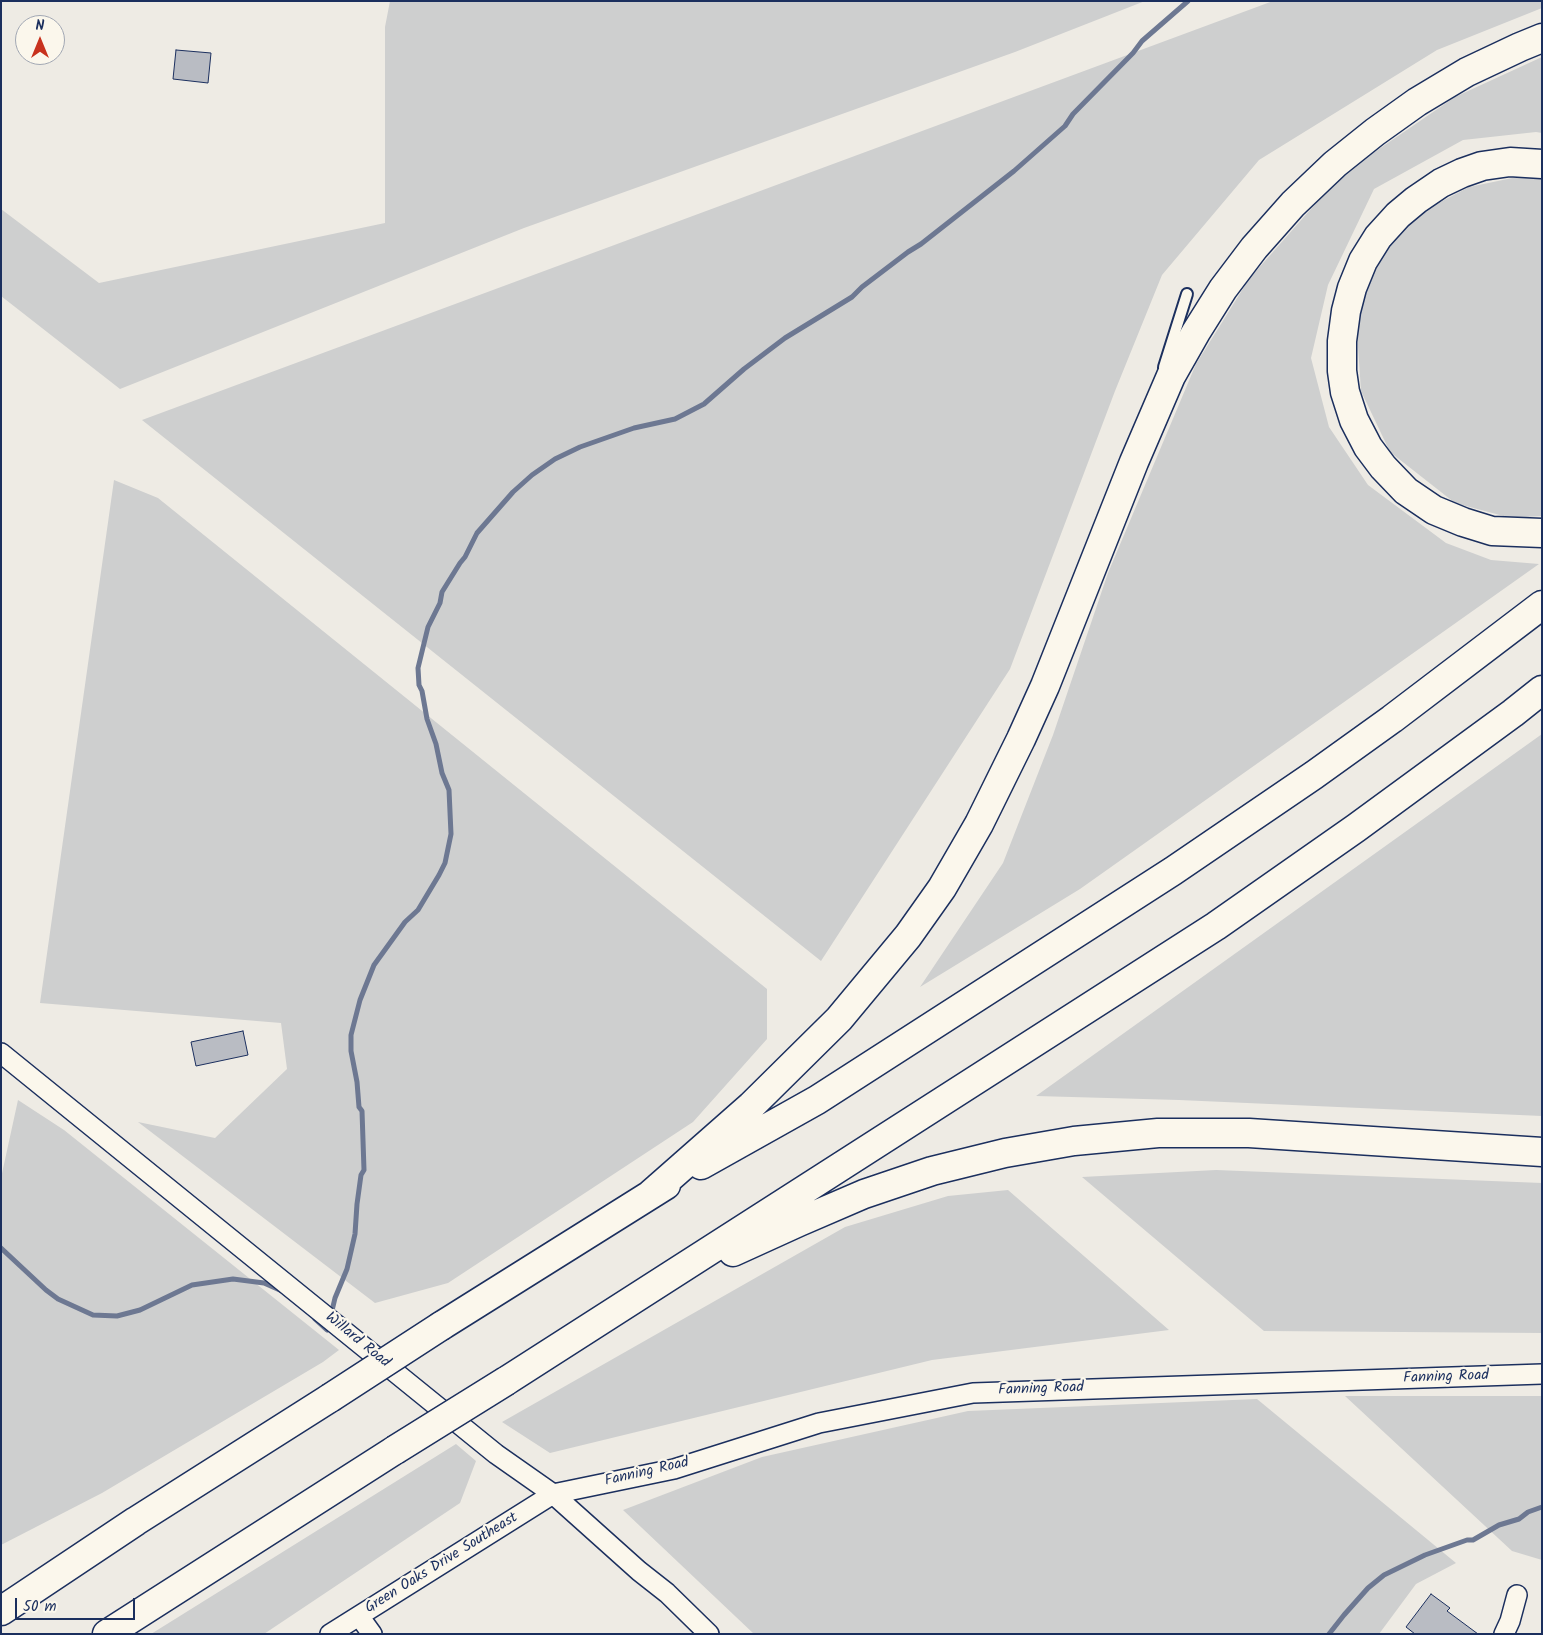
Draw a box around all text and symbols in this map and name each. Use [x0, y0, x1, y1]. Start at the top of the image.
north arrow [15, 15, 65, 65]
text: N [36, 15, 44, 37]
street label: Willard Road [321, 1309, 393, 1373]
street label: Fanning Road [1403, 1368, 1489, 1388]
street label: Fanning Road [998, 1380, 1084, 1400]
street label: Fanning Road [603, 1455, 691, 1491]
street label: Green Oaks Drive Southeast [362, 1510, 522, 1618]
scale bar [18, 1588, 138, 1620]
text: 50 m [23, 1595, 57, 1619]

